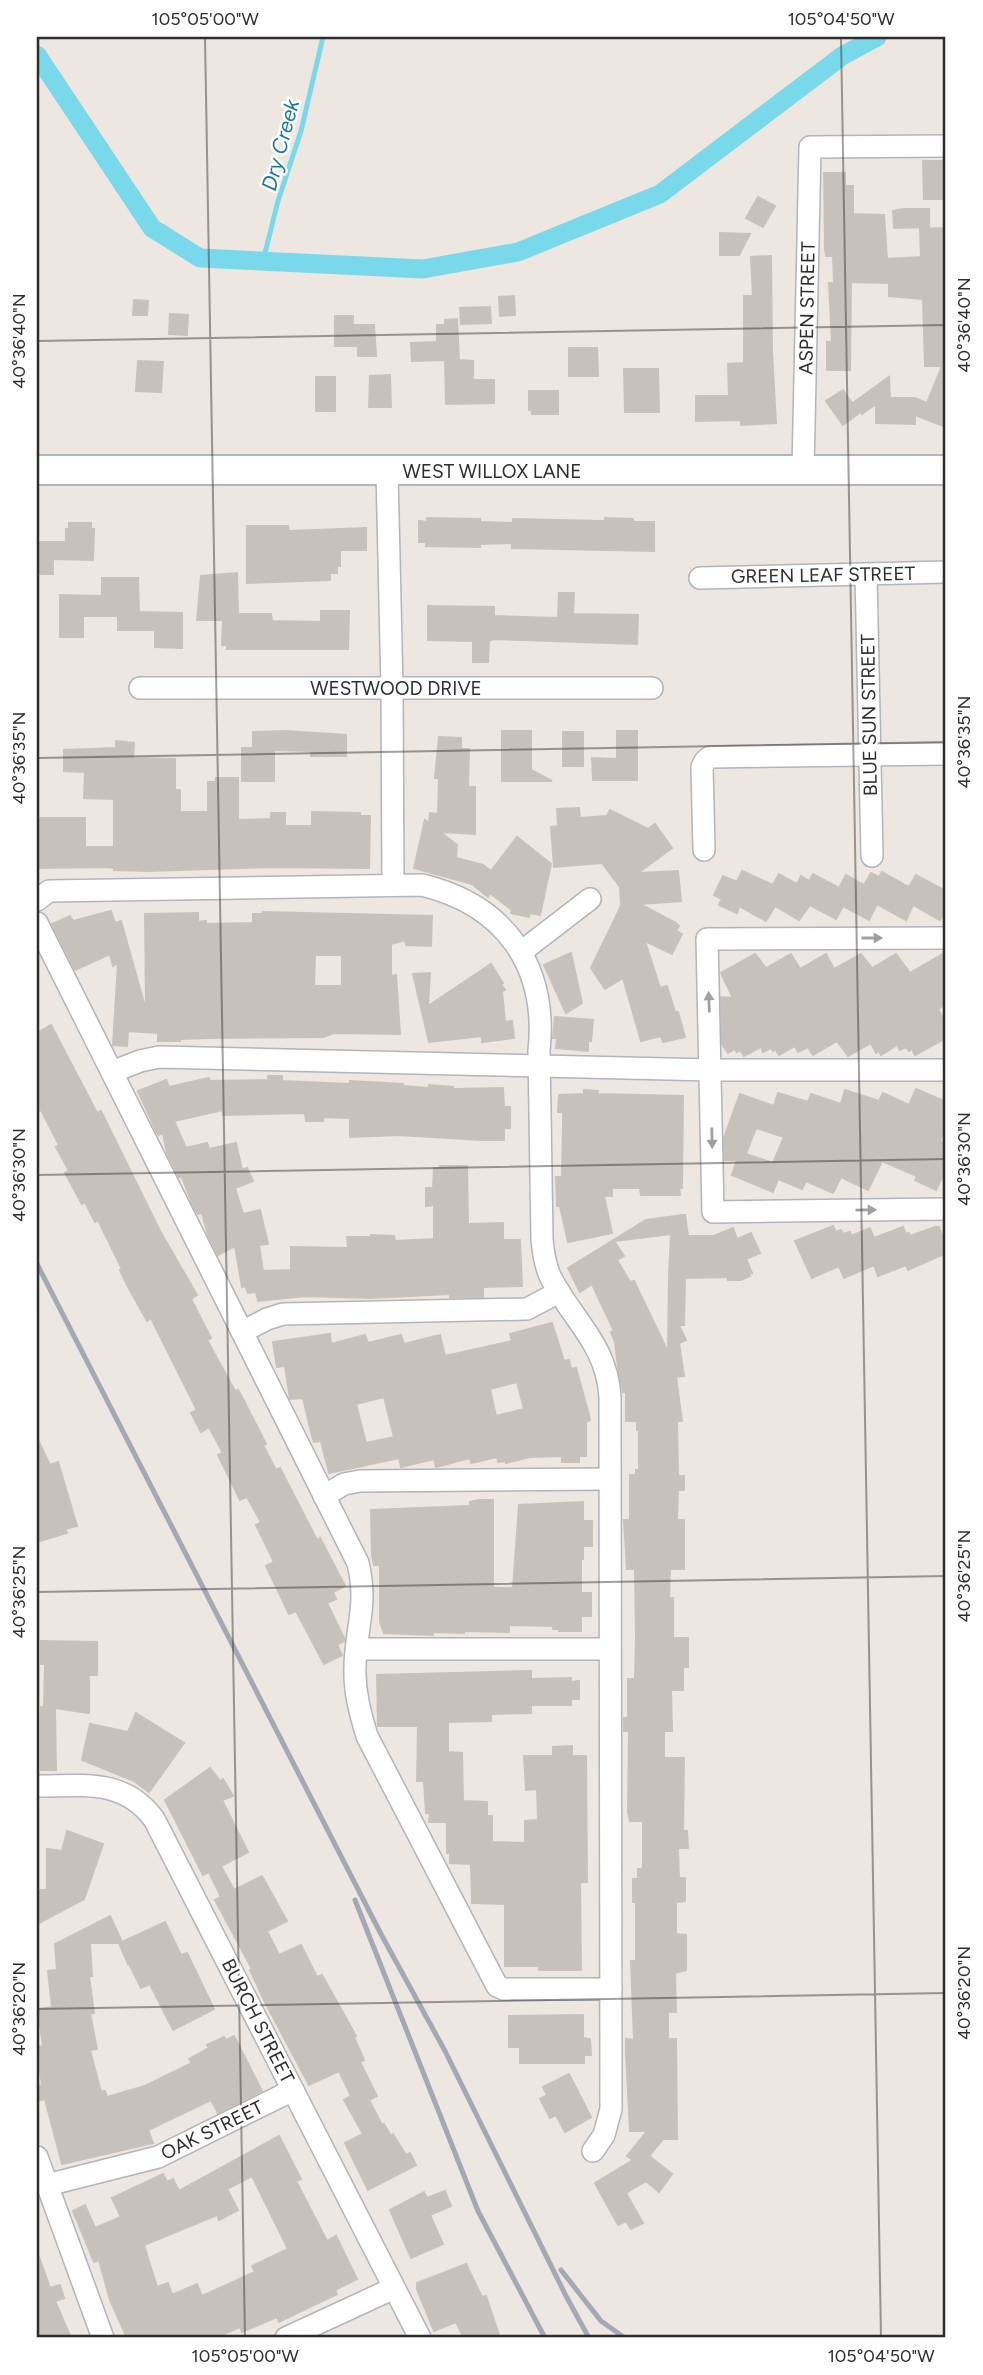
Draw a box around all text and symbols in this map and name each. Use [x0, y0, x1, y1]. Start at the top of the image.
text: 105°05'00"W [151, 8, 259, 30]
text: 105°04'50"W [787, 8, 895, 30]
water label: Dry Creek [256, 96, 304, 193]
street label: ASPEN STREET [794, 241, 820, 375]
text: 40°36'40"N [953, 277, 975, 373]
text: 40°36'40"N [8, 293, 30, 389]
street label: WEST WILLOX LANE [403, 460, 581, 483]
street label: GREEN LEAF STREET [731, 562, 916, 588]
street label: BLUE SUN STREET [856, 633, 882, 796]
street label: WESTWOOD DRIVE [310, 677, 482, 700]
text: 40°36'35"N [953, 696, 975, 788]
text: 40°36'35"N [8, 712, 30, 804]
one-way arrow [861, 932, 883, 944]
one-way arrow [703, 991, 714, 1013]
text: 40°36'30"N [953, 1112, 975, 1206]
one-way arrow [706, 1127, 717, 1149]
text: 40°36'30"N [8, 1128, 30, 1222]
one-way arrow [856, 1204, 878, 1216]
text: 40°36'25"N [953, 1529, 975, 1623]
text: 40°36'25"N [8, 1545, 30, 1639]
text: 40°36'20"N [953, 1946, 975, 2040]
street label: BURCH STREET [217, 1955, 299, 2088]
text: 40°36'20"N [8, 1962, 30, 2056]
street label: OAK STREET [157, 2095, 267, 2165]
text: 105°05'00"W [191, 2345, 299, 2367]
text: 105°04'50"W [827, 2345, 935, 2367]

